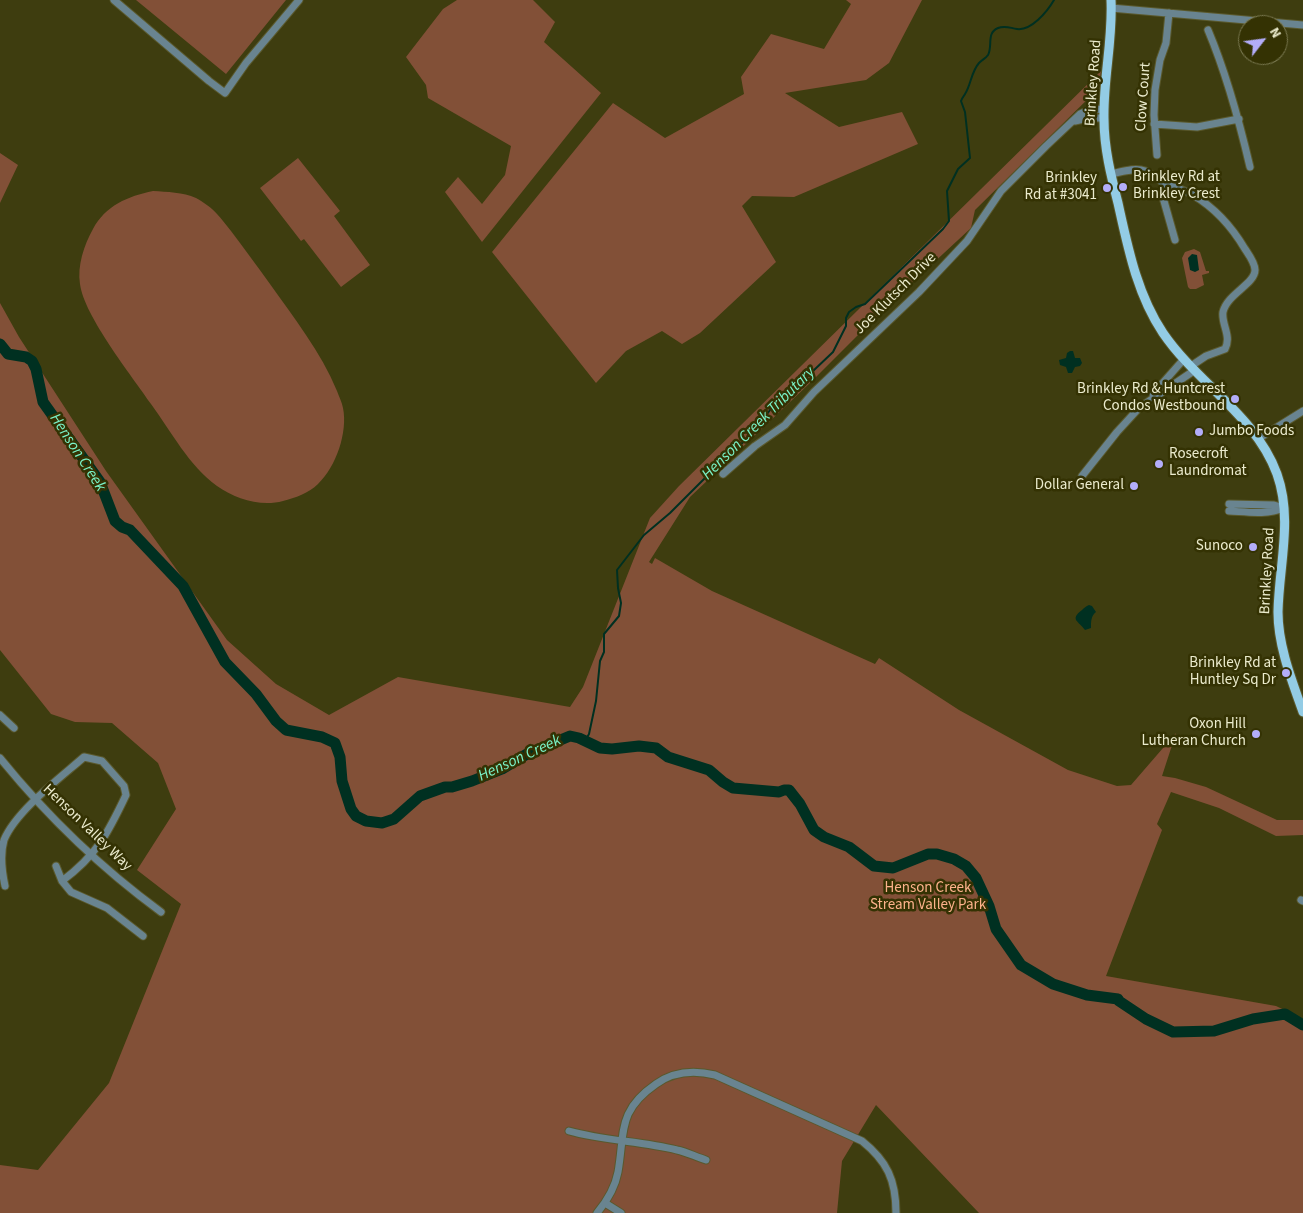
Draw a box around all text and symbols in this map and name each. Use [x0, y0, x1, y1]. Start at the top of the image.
north arrow [1238, 15, 1288, 65]
text: N [1264, 24, 1286, 42]
street label: Brinkley Road [1082, 39, 1106, 127]
street label: Clow Court [1133, 62, 1155, 132]
place label: Brinkley Rd at Brinkley Crest [1133, 169, 1220, 204]
place label: Brinkley Rd at #3041 [1025, 170, 1097, 205]
marker: Brinkley Rd at Brinkley Crest [1117, 181, 1129, 193]
marker: Brinkley Rd at #3041 [1101, 182, 1113, 194]
street label: Joe Klutsch Drive [851, 249, 941, 339]
water label: Henson Creek Tributary [698, 363, 820, 485]
place label: Brinkley Rd & Huntcrest Condos Westbound [1077, 381, 1225, 416]
marker: Brinkley Rd & Huntcrest Condos Westbound [1229, 393, 1241, 405]
water label: Henson Creek [45, 410, 109, 496]
place label: Jumbo Foods [1209, 423, 1294, 441]
marker: Jumbo Foods [1193, 426, 1205, 438]
place label: Rosecroft Laundromat [1169, 446, 1247, 481]
marker: Rosecroft Laundromat [1153, 458, 1165, 470]
place label: Dollar General [1035, 477, 1124, 495]
marker: Dollar General [1128, 480, 1140, 492]
street label: Brinkley Road [1257, 527, 1279, 615]
place label: Sunoco [1196, 538, 1243, 556]
marker: Sunoco [1247, 541, 1259, 553]
place label: Brinkley Rd at Huntley Sq Dr [1189, 655, 1276, 690]
marker: Brinkley Rd at Huntley Sq Dr [1280, 667, 1292, 679]
place label: Oxon Hill Lutheran Church [1141, 716, 1246, 751]
marker: Oxon Hill Lutheran Church [1250, 728, 1262, 740]
water label: Henson Creek [475, 731, 565, 787]
street label: Henson Valley Way [39, 781, 135, 875]
park label: Henson Creek Stream Valley Park [870, 880, 986, 915]

